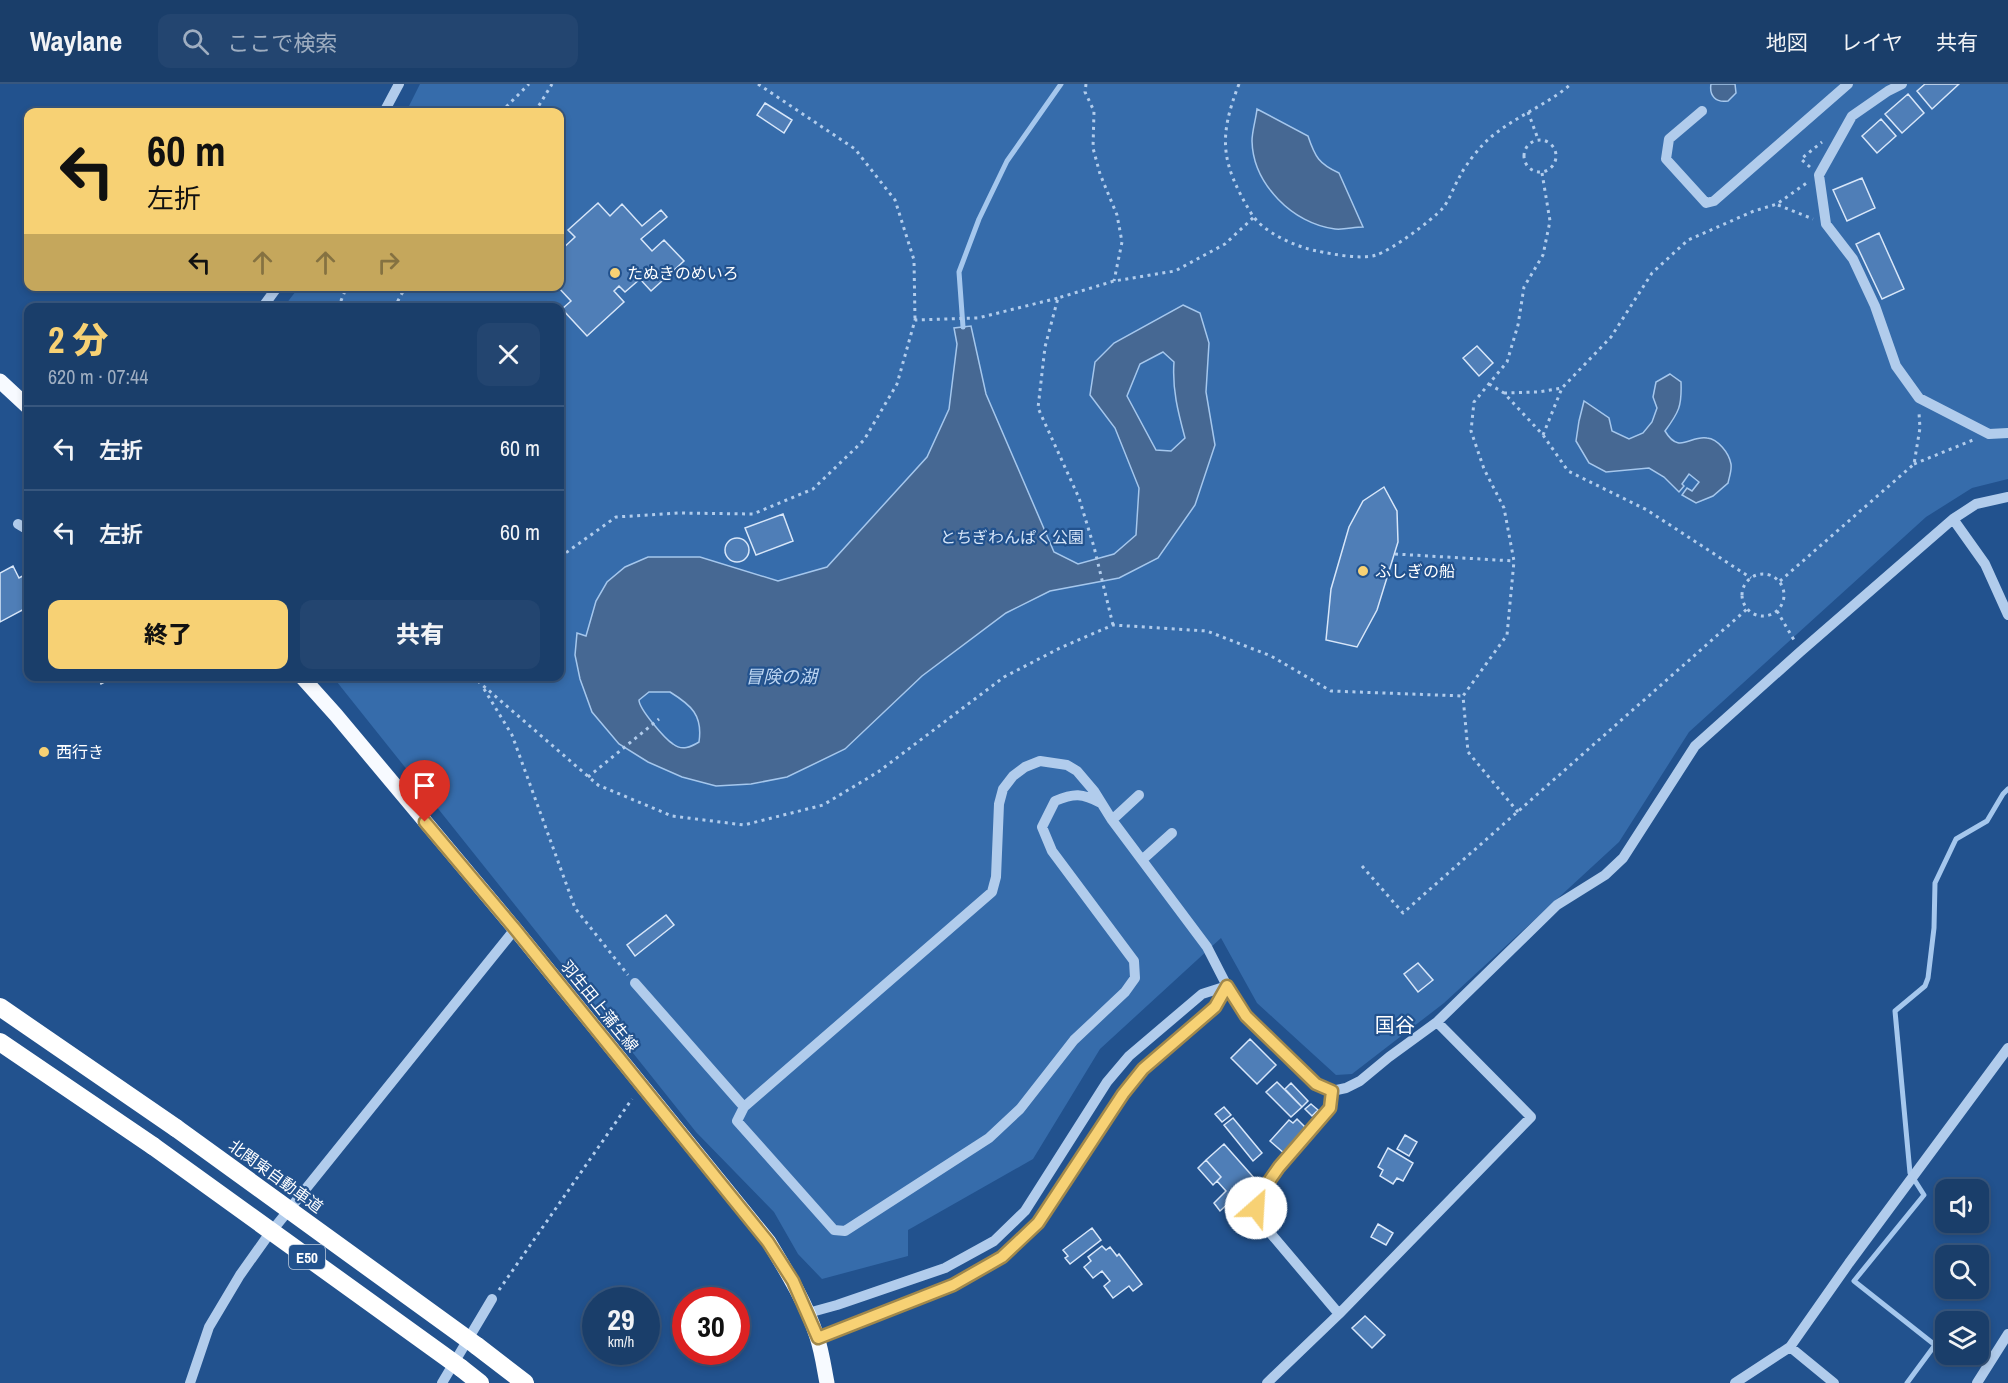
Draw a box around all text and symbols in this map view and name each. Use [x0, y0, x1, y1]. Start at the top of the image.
search box [158, 14, 578, 68]
text: Waylane [30, 22, 122, 60]
icon: search [179, 25, 212, 58]
text: ここで検索 [227, 28, 337, 58]
text: 地図 [1766, 28, 1808, 57]
text: レイヤ [1841, 28, 1903, 57]
text: 共有 [1936, 28, 1978, 57]
text: 60 m [147, 123, 226, 179]
icon: left [48, 132, 126, 210]
text: 左折 [147, 180, 201, 216]
icon: left [183, 246, 216, 279]
icon: ahead [246, 246, 279, 279]
icon: ahead [309, 246, 342, 279]
icon: right [372, 246, 405, 279]
place label: たぬきのめいろ [627, 262, 739, 284]
marker: たぬきのめいろ [608, 266, 622, 280]
text: 2 分 [48, 316, 109, 364]
button: close [477, 323, 540, 386]
text: 620 m · 07:44 [48, 363, 148, 390]
icon: left [48, 432, 81, 465]
text: 60 m [500, 433, 540, 463]
text: 左折 [99, 435, 143, 465]
icon: left [48, 516, 81, 549]
text: 60 m [500, 517, 540, 547]
text: 左折 [99, 519, 143, 549]
park label: とちぎわんぱく公園 [940, 526, 1084, 548]
place label: ふしぎの船 [1375, 560, 1455, 582]
marker: ふしぎの船 [1356, 564, 1370, 578]
button: 終了 [48, 600, 288, 669]
button: 共有 [300, 600, 540, 669]
water label: 冒険の湖 [745, 664, 820, 689]
place label: 西行き [56, 741, 104, 763]
marker: 西行き [37, 745, 51, 759]
pin [399, 760, 450, 822]
icon: arrive [408, 769, 441, 802]
street label: 羽生田上蒲生線 [556, 956, 644, 1056]
district label: 国谷 [1375, 1011, 1415, 1038]
street label: 北関東自動車道 [224, 1134, 328, 1218]
position arrow [1224, 1176, 1288, 1240]
map controls [1935, 1179, 1989, 1365]
button: sound [1935, 1179, 1989, 1233]
road number: E50 [289, 1245, 325, 1269]
button: search [1935, 1245, 1989, 1299]
speed limit sign: 30 [672, 1287, 750, 1365]
text: 29 [607, 1299, 635, 1339]
button: layers [1935, 1311, 1989, 1365]
text: km/h [608, 1331, 634, 1352]

